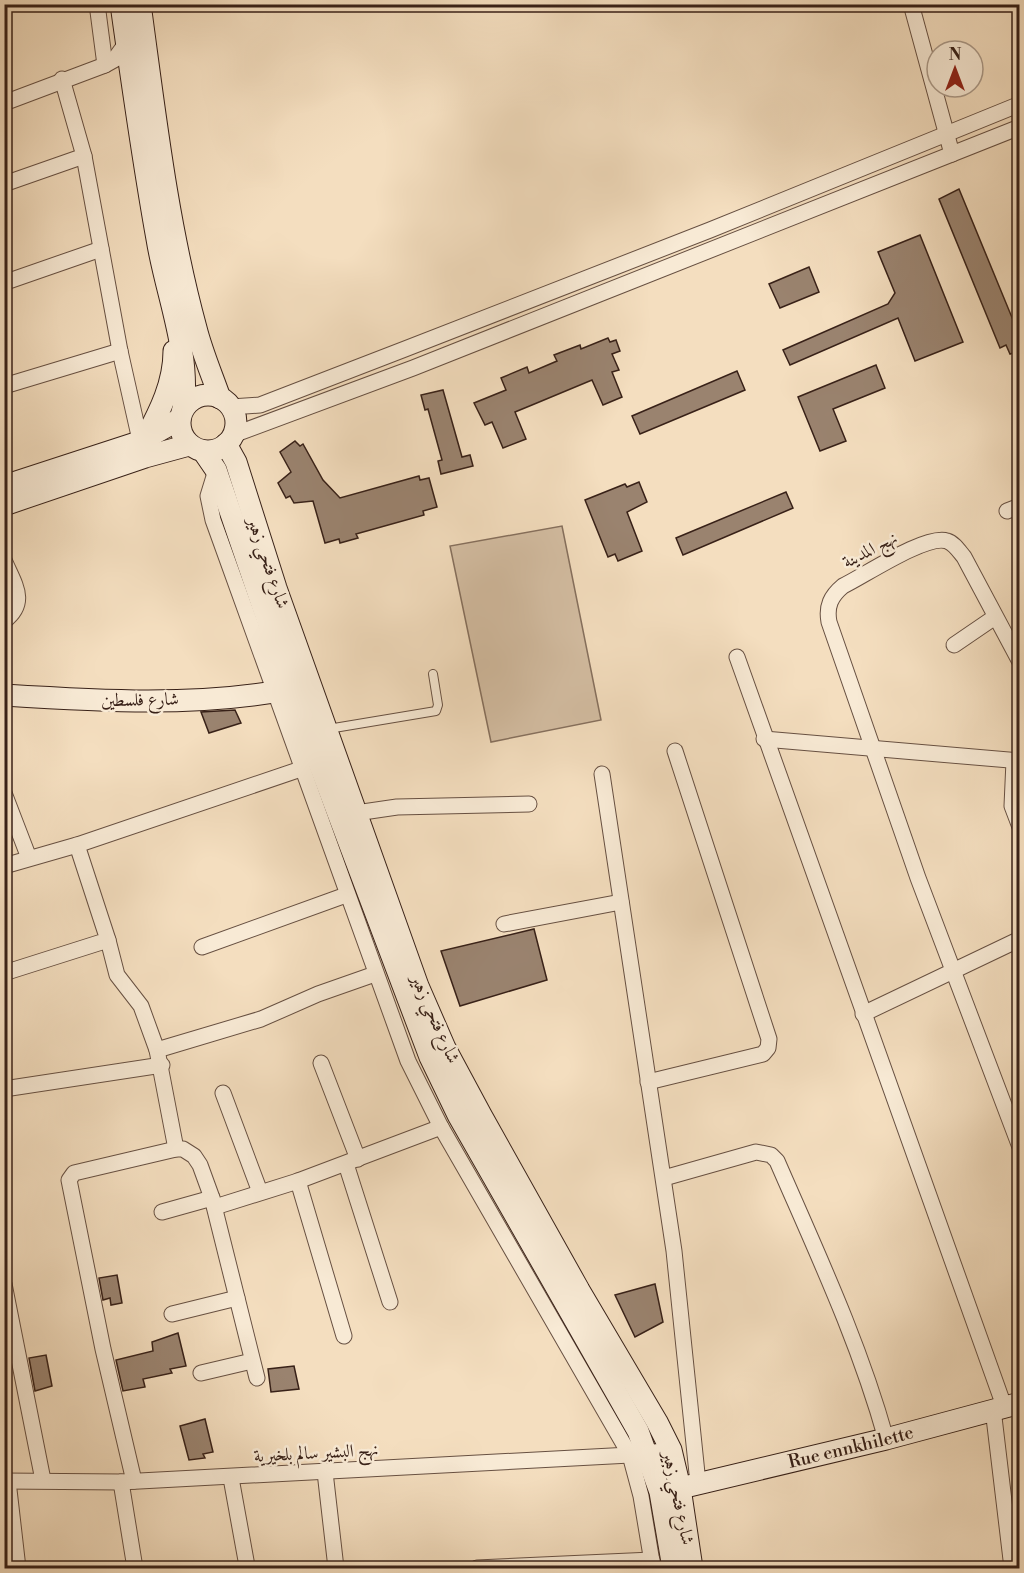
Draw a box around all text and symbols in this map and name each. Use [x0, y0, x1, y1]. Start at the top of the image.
north arrow [925, 39, 985, 99]
text: N [949, 45, 962, 65]
street label: شارع فتحي زهير [236, 512, 294, 613]
street label: نهج المدينة [839, 526, 903, 577]
street label: شارع فلسطين [101, 688, 179, 715]
street label: شارع فتحي زهير [400, 969, 465, 1069]
street label: Rue ennkhilette [786, 1421, 916, 1473]
street label: نهج البشير سالم بلخيرية [253, 1438, 379, 1472]
street label: شارع فتحي زهير [652, 1447, 699, 1548]

